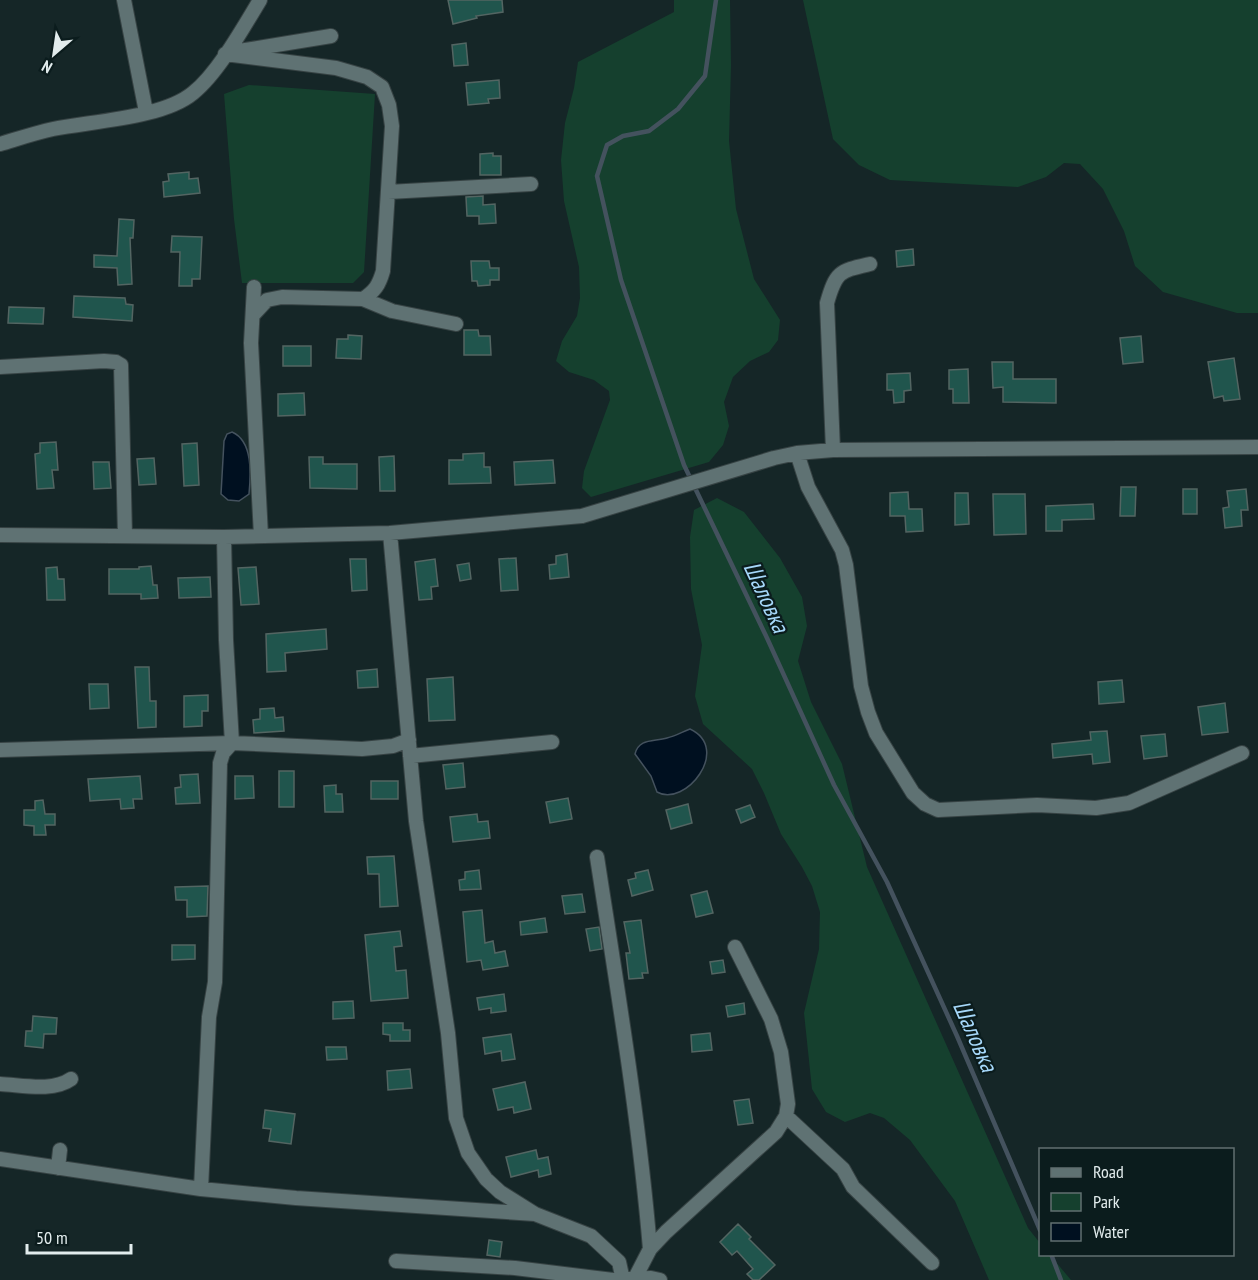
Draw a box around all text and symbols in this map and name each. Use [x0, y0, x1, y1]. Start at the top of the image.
north arrow [24, 24, 84, 84]
text: N [38, 56, 55, 78]
water label: Шаловка [737, 556, 797, 639]
water label: Шаловка [946, 995, 1005, 1078]
legend [1039, 1148, 1234, 1256]
text: Road [1093, 1160, 1124, 1183]
text: Park [1093, 1190, 1120, 1213]
scale bar [27, 1217, 130, 1255]
text: Water [1093, 1220, 1129, 1243]
text: 50 m [36, 1226, 68, 1249]

